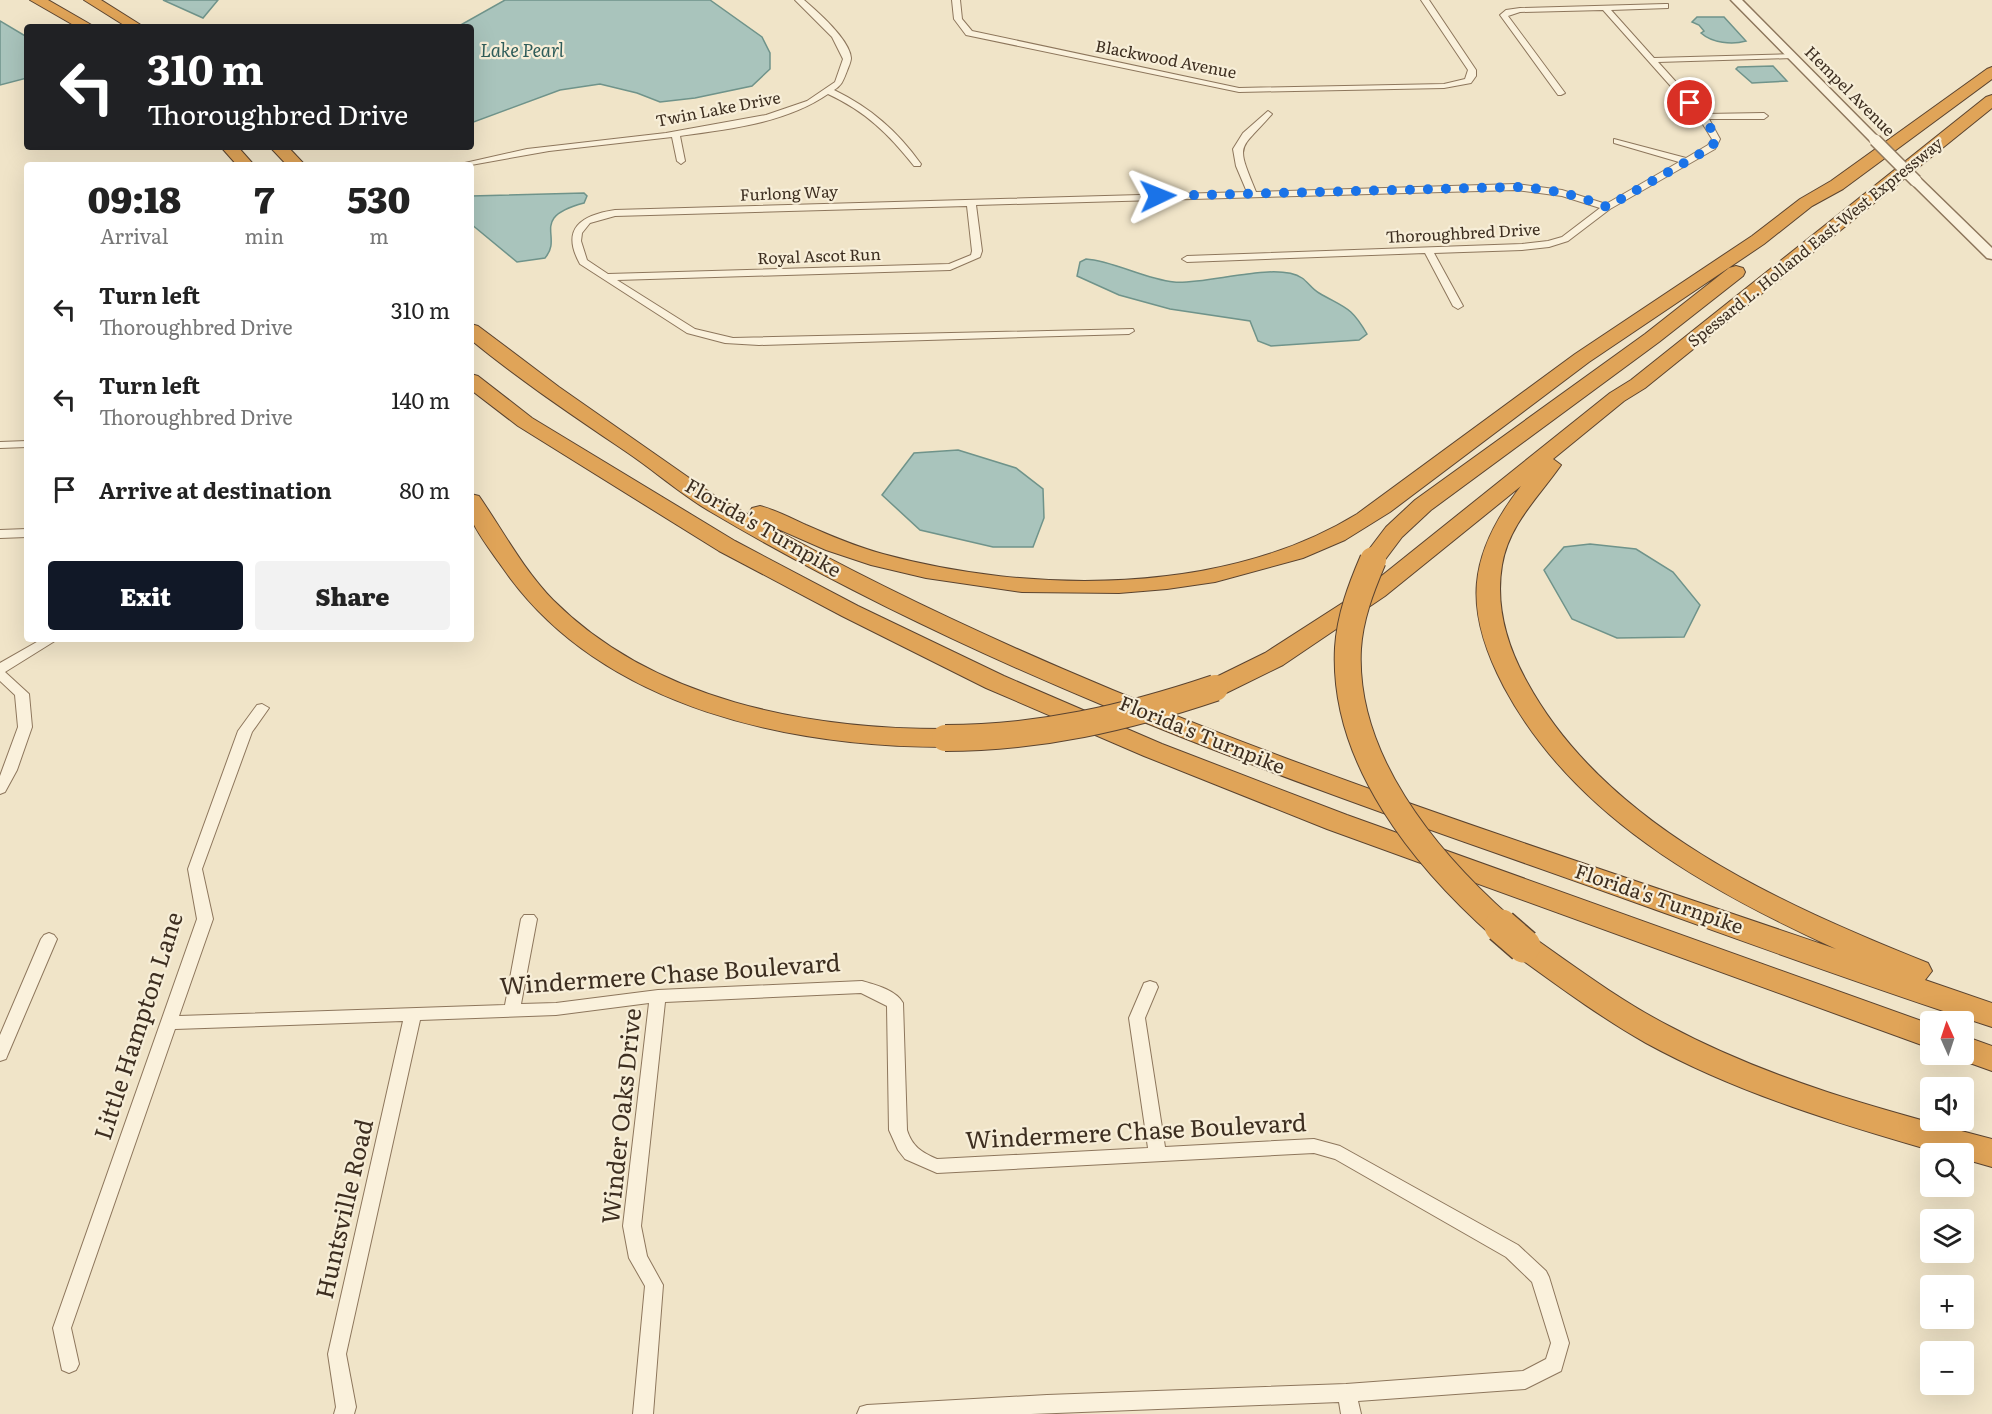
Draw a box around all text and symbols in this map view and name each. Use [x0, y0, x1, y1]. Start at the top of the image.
street label: Blackwood Avenue [1094, 33, 1239, 83]
text: 310 m [147, 36, 264, 98]
water label: Lake Pearl [480, 36, 565, 63]
street label: Hempel Avenue [1800, 40, 1901, 141]
icon: left [48, 48, 126, 126]
pin [1664, 77, 1715, 128]
street label: Twin Lake Drive [653, 84, 782, 132]
icon: arrive [1673, 86, 1706, 119]
text: Thoroughbred Drive [147, 93, 408, 133]
street label: Spessard L. Holland East-West Expressway [1682, 130, 1948, 352]
position arrow [1126, 164, 1190, 228]
text: 09:18 [87, 171, 181, 224]
text: 7 [254, 171, 274, 224]
text: 530 [347, 171, 411, 224]
street label: Furlong Way [739, 178, 839, 206]
street label: Thoroughbred Drive [1385, 216, 1541, 248]
text: Arrival [100, 220, 168, 250]
text: min [245, 220, 284, 250]
text: m [369, 220, 389, 250]
street label: Royal Ascot Run [757, 241, 882, 269]
text: Turn left [99, 278, 200, 311]
icon: left [48, 293, 81, 326]
text: 310 m [391, 293, 450, 326]
text: Thoroughbred Drive [99, 311, 293, 341]
text: Turn left [99, 368, 200, 401]
icon: left [48, 383, 81, 416]
text: 140 m [391, 383, 450, 416]
text: Thoroughbred Drive [99, 401, 293, 431]
street label: Florida's Turnpike [680, 469, 848, 583]
icon: arrive [48, 473, 81, 506]
text: Arrive at destination [99, 473, 332, 506]
text: 80 m [399, 473, 450, 506]
button: Exit [48, 561, 243, 630]
button: Share [255, 561, 450, 630]
street label: Florida's Turnpike [1115, 686, 1290, 780]
street label: Florida's Turnpike [1571, 854, 1748, 940]
street label: Little Hampton Lane [83, 907, 190, 1144]
street label: Windermere Chase Boulevard [498, 943, 842, 1002]
street label: Winder Oaks Drive [591, 1006, 648, 1225]
north arrow [1920, 1011, 1974, 1065]
map controls [1920, 1011, 1974, 1395]
button: sound [1920, 1077, 1974, 1131]
street label: Windermere Chase Boulevard [964, 1103, 1308, 1156]
street label: Huntsville Road [305, 1115, 380, 1302]
button: search [1920, 1143, 1974, 1197]
button: layers [1920, 1209, 1974, 1263]
button: + [1920, 1275, 1974, 1329]
button: − [1920, 1341, 1974, 1395]

